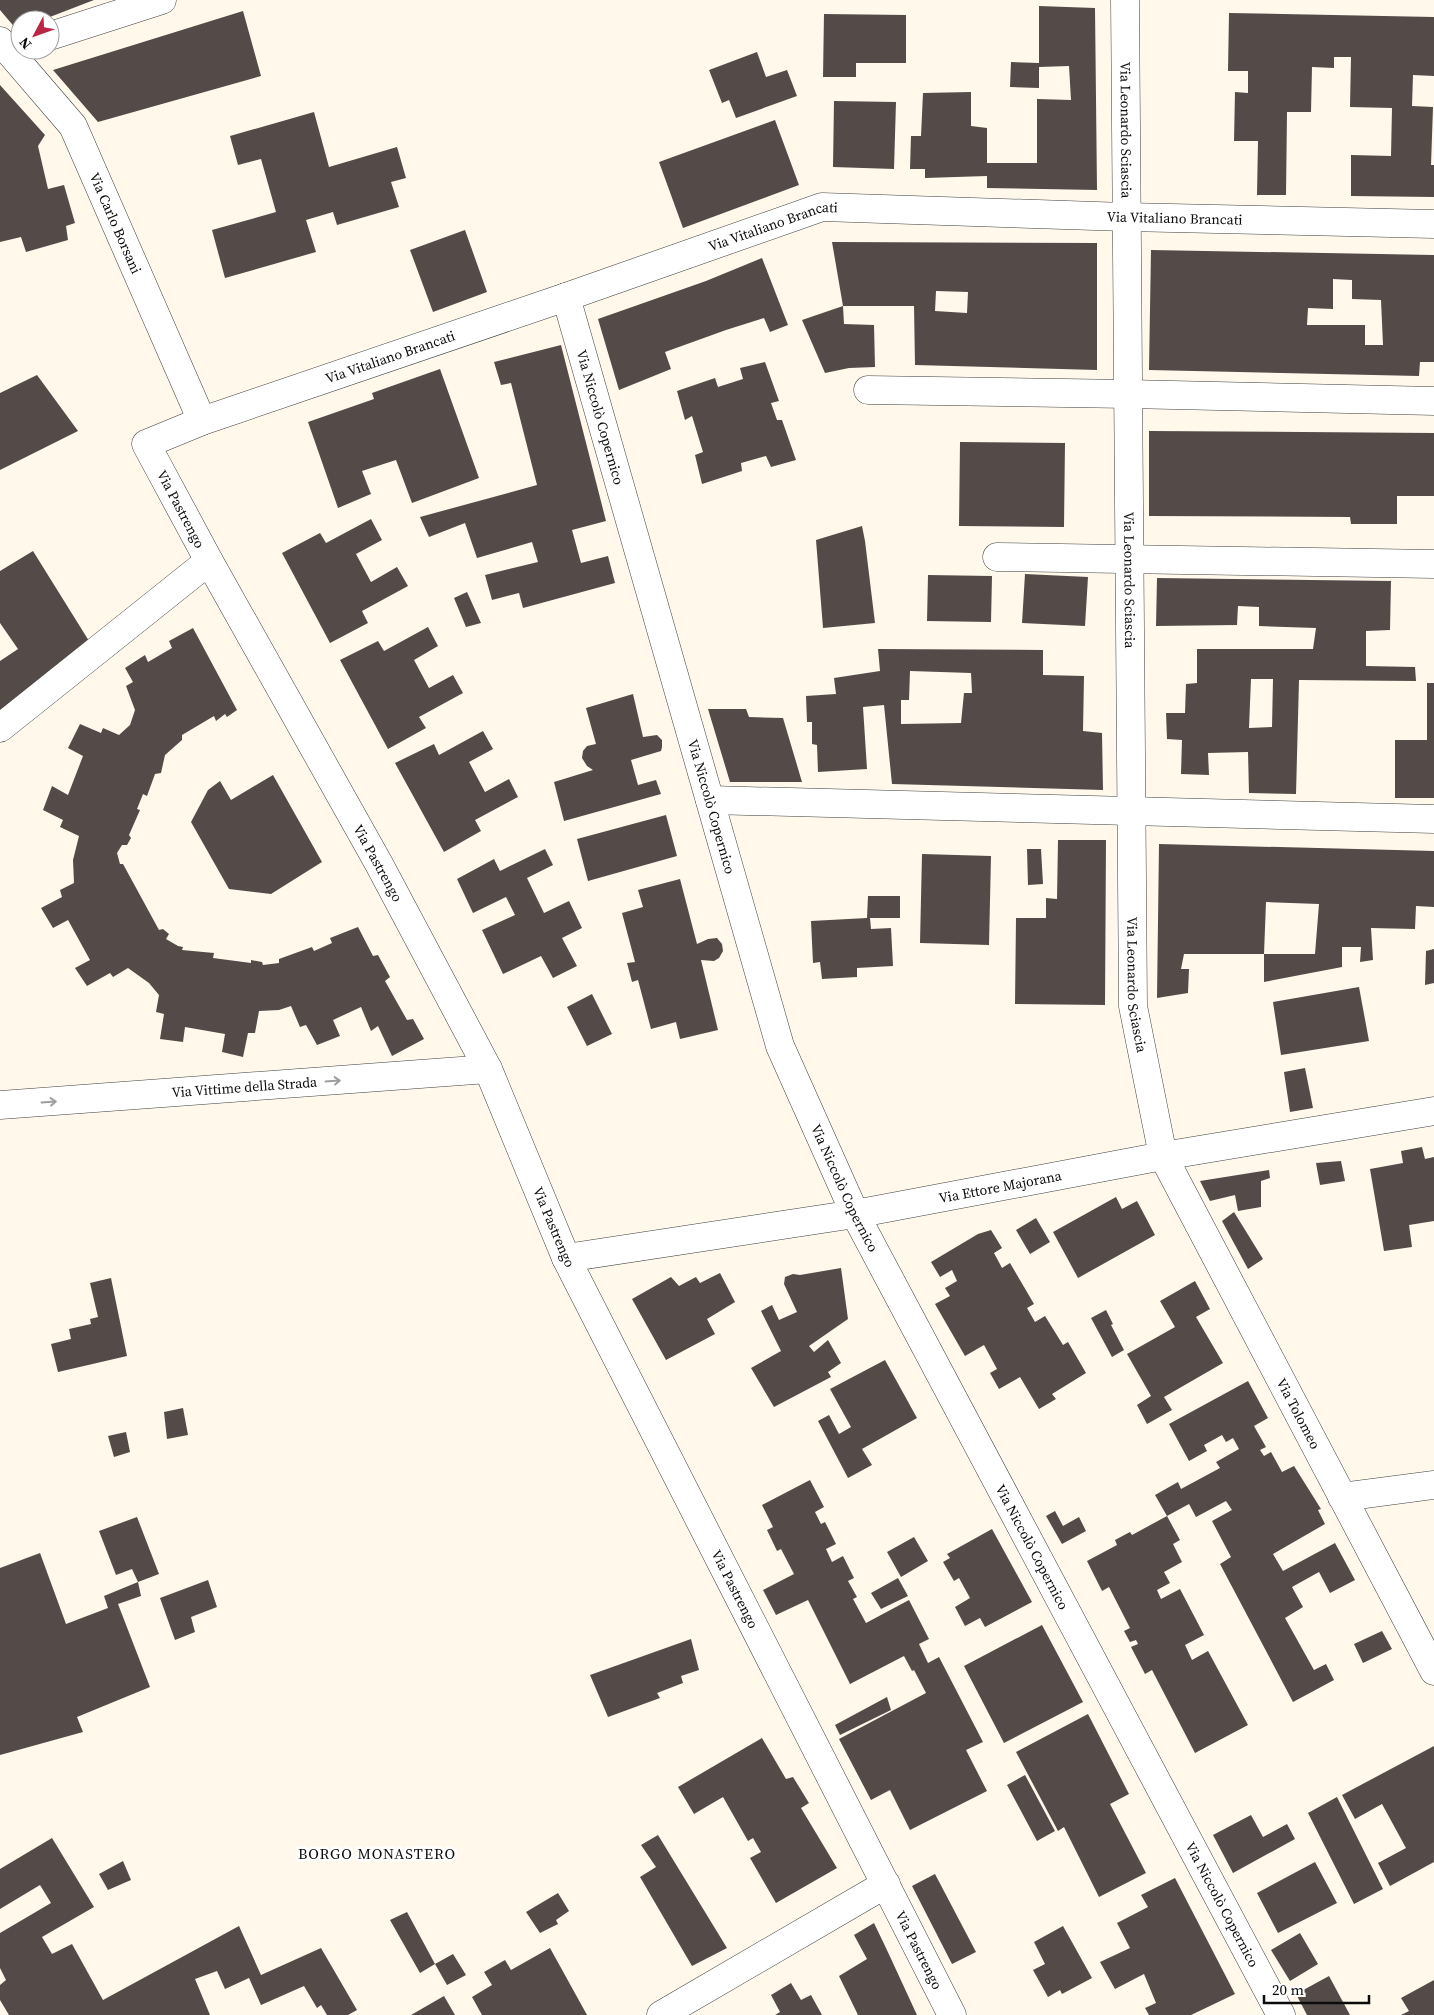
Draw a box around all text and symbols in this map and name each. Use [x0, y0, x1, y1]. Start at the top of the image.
north arrow [10, 10, 60, 60]
text: N [14, 33, 36, 54]
street label: Via Leonardo Sciascia [1115, 62, 1137, 199]
street label: Via Carlo Borsani [85, 169, 146, 277]
street label: Via Vitaliano Brancati [705, 197, 838, 256]
street label: Via Vitaliano Brancati [1106, 206, 1243, 230]
street label: Via Vitaliano Brancati [323, 326, 458, 388]
street label: Via Niccolò Copernico [572, 347, 629, 487]
street label: Via Pastrengo [152, 466, 210, 552]
street label: Via Leonardo Sciascia [1119, 512, 1140, 649]
street label: Via Niccolò Copernico [683, 737, 740, 877]
street label: Via Pastrengo [348, 821, 408, 906]
street label: Via Leonardo Sciascia [1122, 917, 1152, 1055]
street label: Via Vittime della Strada [171, 1072, 319, 1102]
one-way arrow [325, 1076, 341, 1085]
one-way arrow [40, 1097, 56, 1106]
street label: Via Niccolò Copernico [806, 1121, 884, 1256]
street label: Via Ettore Majorana [937, 1165, 1064, 1208]
street label: Via Pastrengo [528, 1184, 580, 1271]
street label: Via Tolomeo [1272, 1374, 1326, 1453]
street label: Via Niccolò Copernico [991, 1481, 1074, 1613]
street label: Via Pastrengo [707, 1546, 764, 1632]
street label: Via Niccolò Copernico [1181, 1838, 1264, 1971]
district label: BORGO MONASTERO [298, 1843, 456, 1864]
street label: Via Pastrengo [891, 1907, 948, 1993]
scale bar [1264, 1972, 1369, 2004]
text: 20 m [1272, 1979, 1304, 2000]

